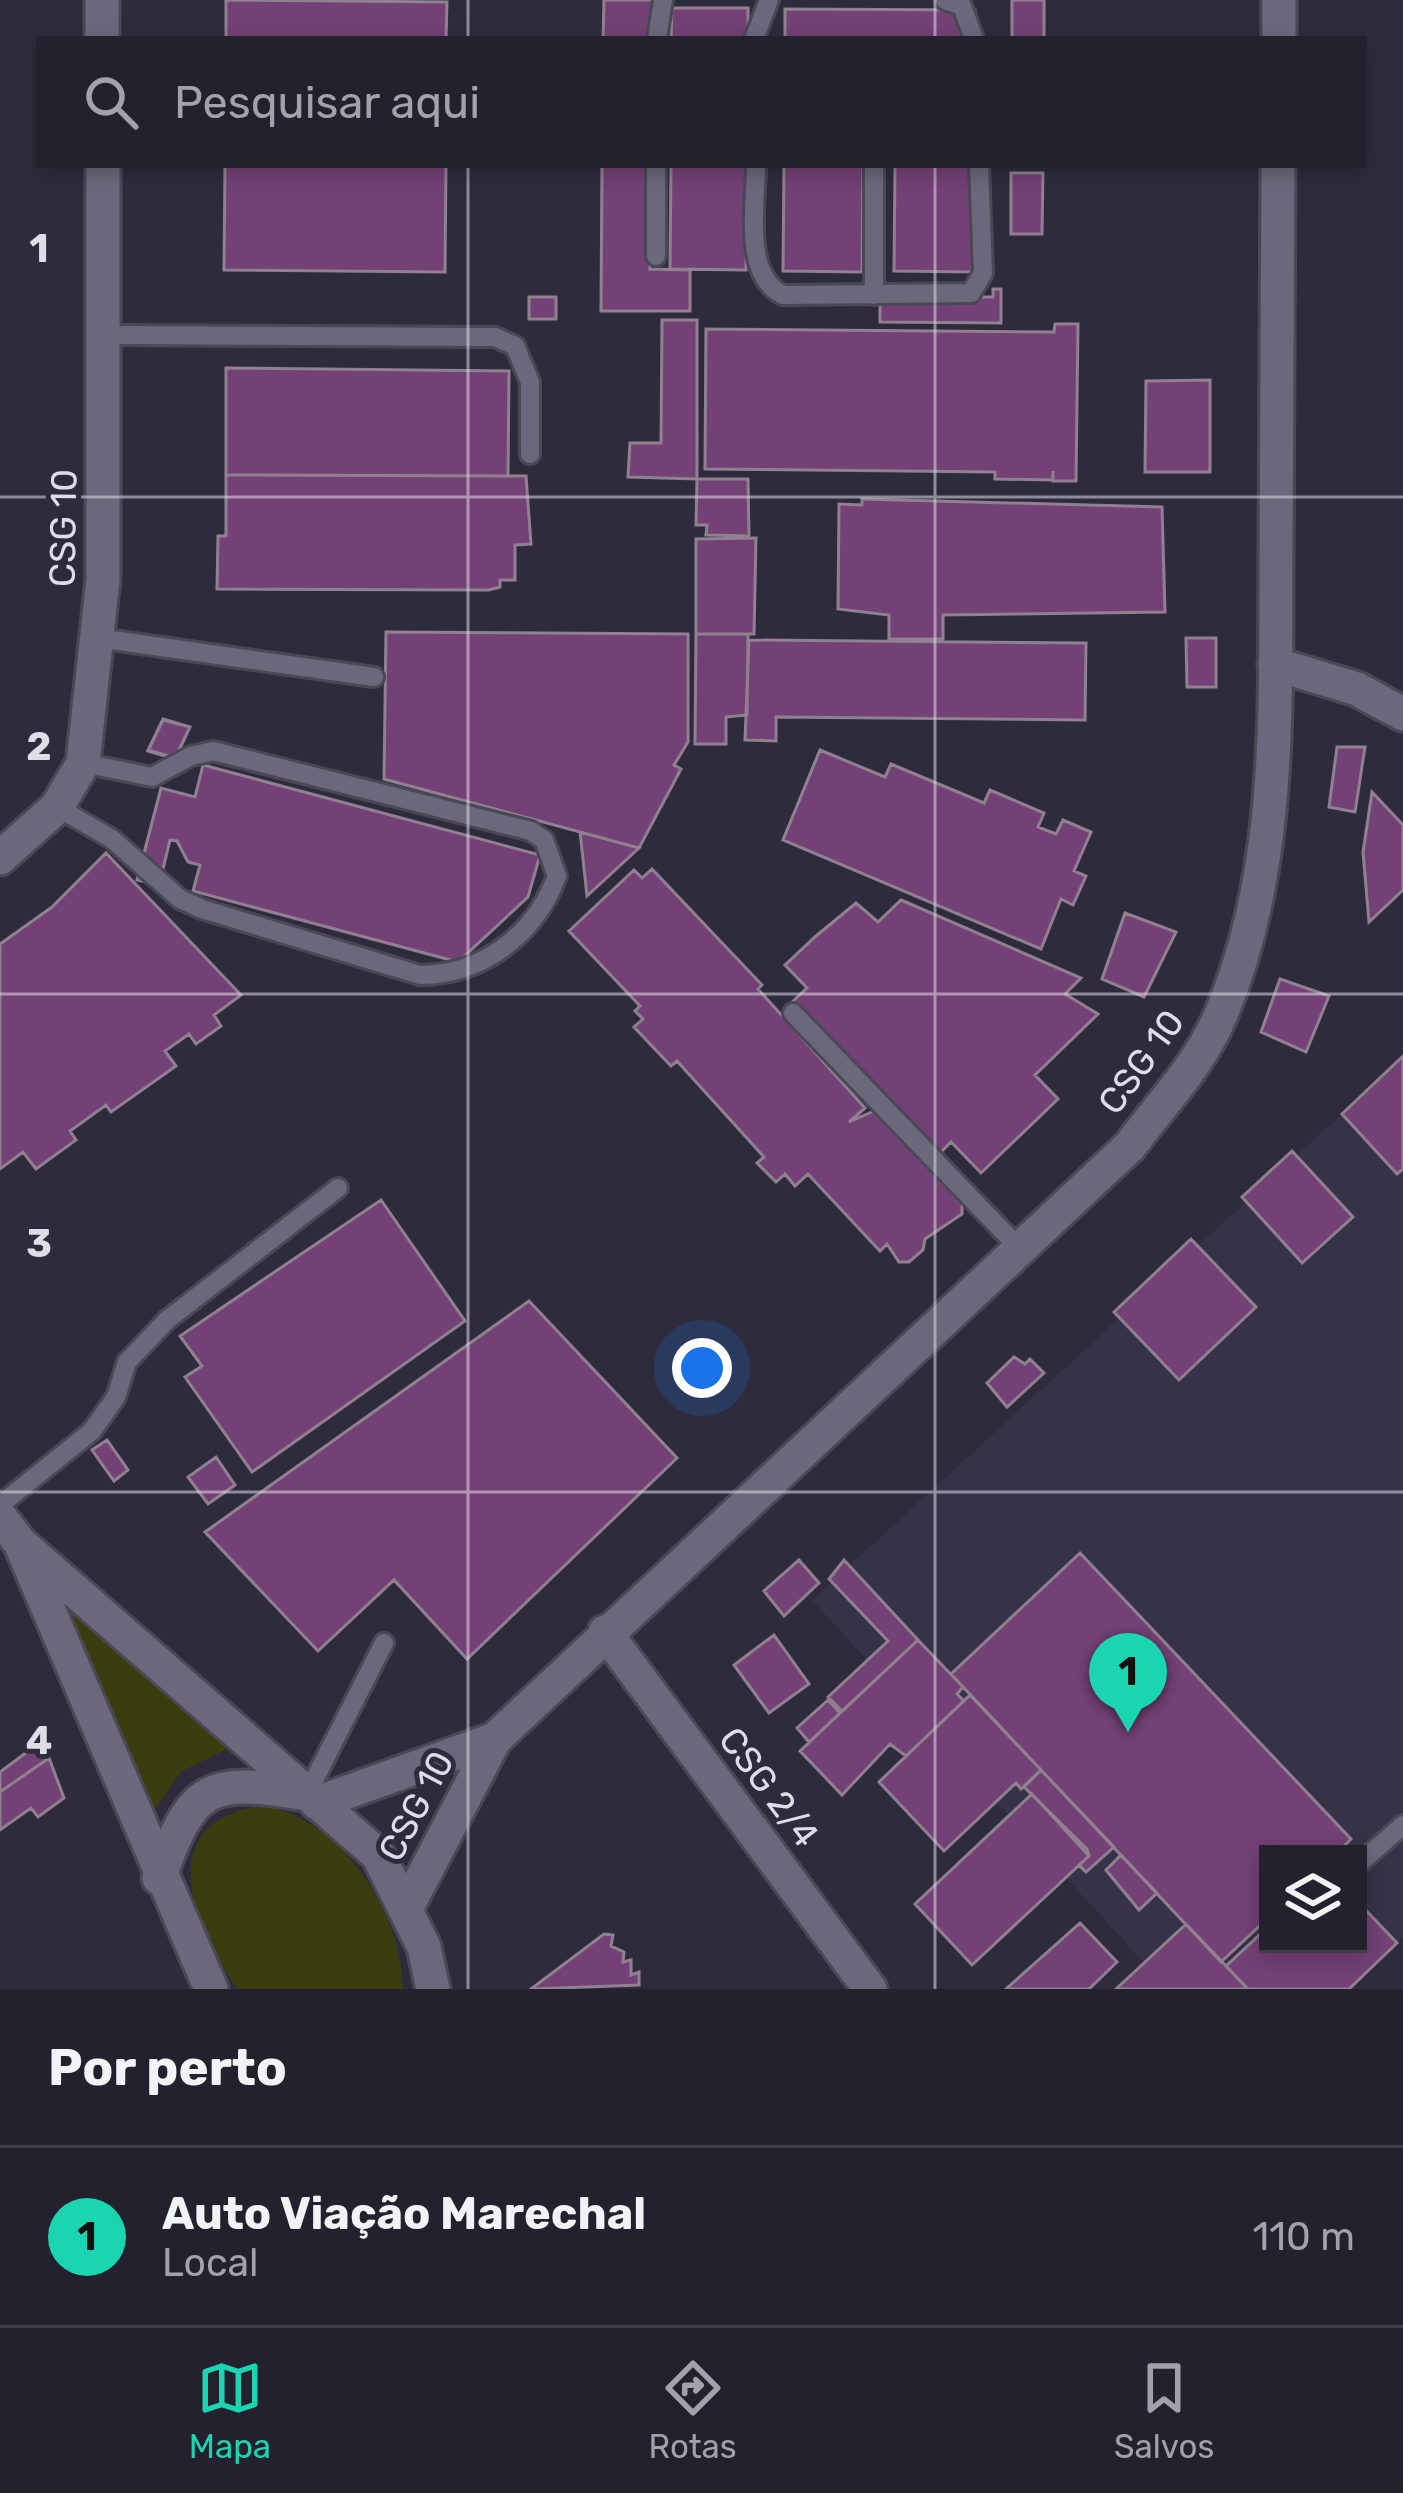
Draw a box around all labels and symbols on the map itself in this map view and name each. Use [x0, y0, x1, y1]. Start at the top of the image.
text: 1 [29, 226, 49, 272]
street label: CSG 10 [40, 469, 86, 587]
text: 2 [26, 724, 52, 770]
street label: CSG 10 [1089, 1002, 1193, 1122]
text: 3 [26, 1221, 52, 1267]
your location [672, 1338, 732, 1398]
pin: 1 [1089, 1633, 1167, 1732]
text: 4 [26, 1718, 52, 1764]
street label: CSG 2/4 [710, 1719, 828, 1855]
street label: CSG 10 [369, 1744, 463, 1868]

